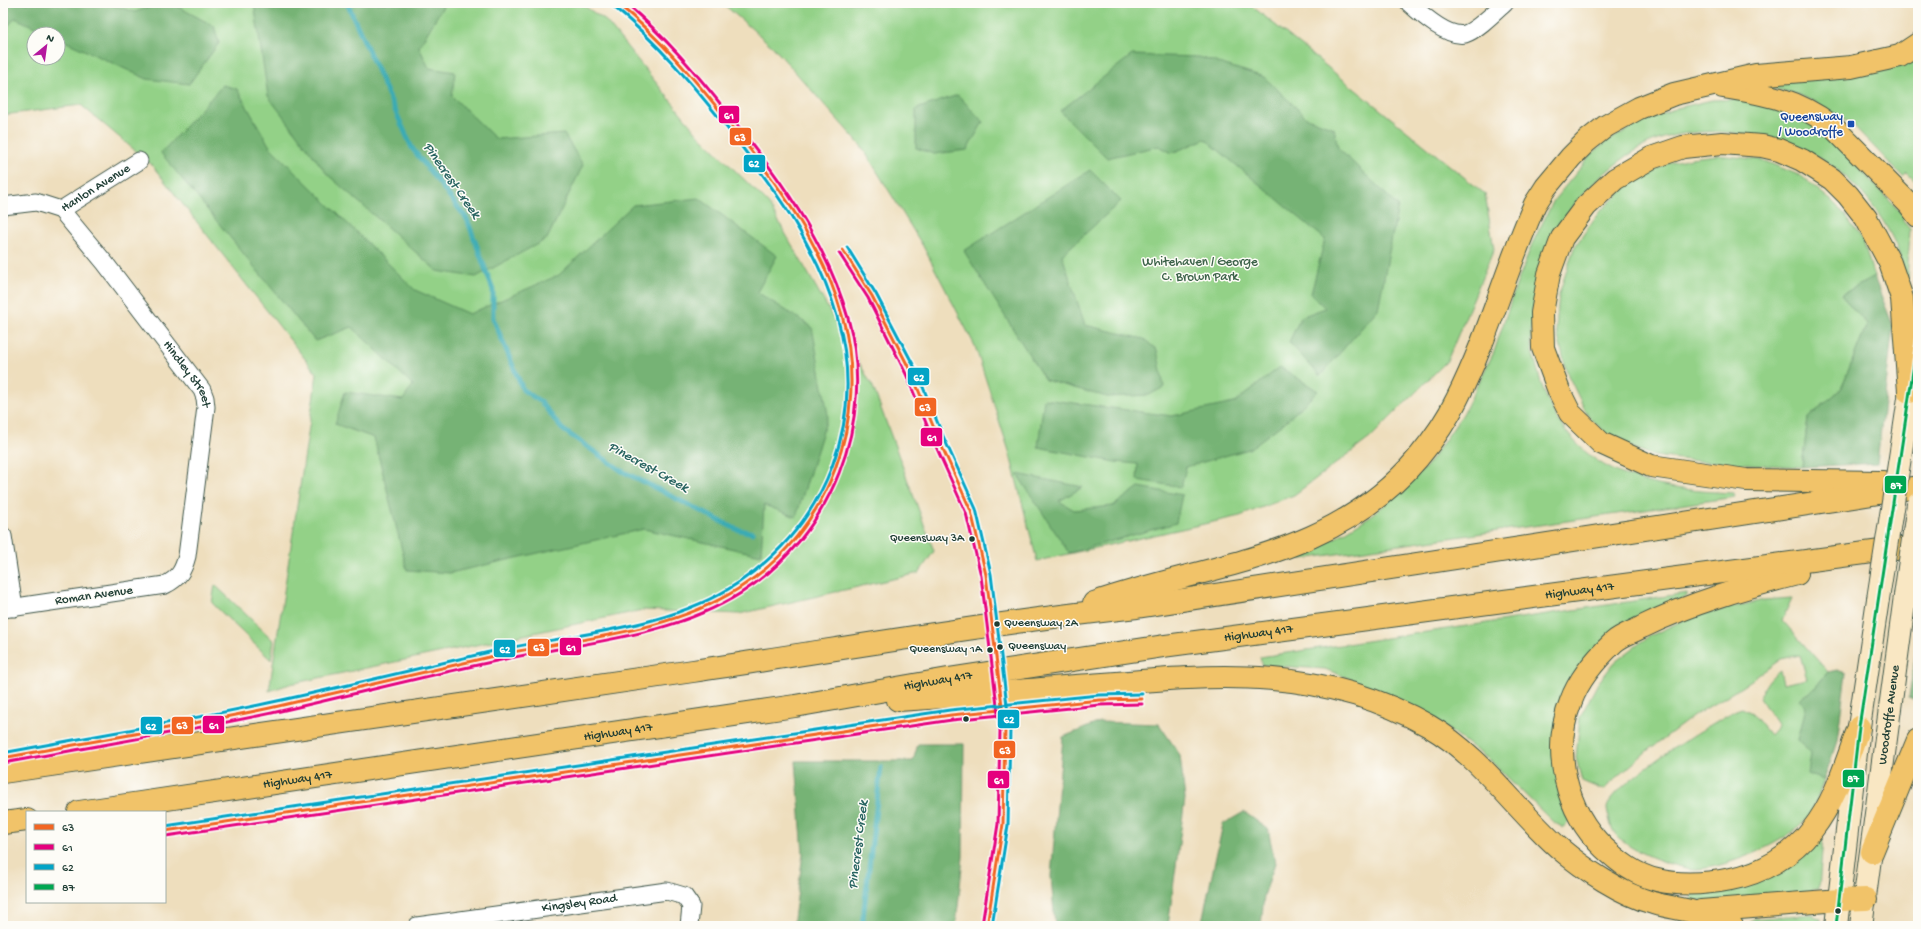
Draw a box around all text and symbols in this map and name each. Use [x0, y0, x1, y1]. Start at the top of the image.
north arrow [26, 26, 66, 66]
text: N [44, 32, 56, 46]
line badge: 61 [718, 105, 740, 124]
place label: Queensway / Woodroffe [1779, 110, 1844, 140]
text: 61 [724, 111, 734, 123]
marker: Queensway / Woodroffe [1846, 119, 1856, 129]
line badge: 63 [729, 127, 752, 146]
text: 63 [734, 133, 746, 145]
water label: Pinecrest Creek [419, 140, 484, 224]
line badge: 62 [743, 154, 766, 173]
text: 62 [749, 159, 760, 171]
street label: Hanlon Avenue [58, 161, 133, 216]
park label: Whitehaven / George C. Brown Park [1142, 255, 1258, 285]
street label: Hindley Street [160, 338, 214, 410]
line badge: 62 [907, 367, 930, 386]
text: 62 [914, 373, 925, 385]
line badge: 63 [914, 397, 937, 417]
text: 63 [919, 403, 931, 415]
line badge: 61 [920, 427, 943, 447]
text: 61 [927, 433, 937, 445]
water label: Pinecrest Creek [605, 439, 693, 498]
line badge: 87 [1884, 475, 1907, 494]
text: 87 [1890, 481, 1903, 493]
place label: Queensway 3A [890, 532, 965, 546]
marker: Queensway 3A [967, 534, 977, 544]
street label: Highway 417 [1544, 579, 1616, 603]
street label: Roman Avenue [54, 583, 134, 609]
place label: Queensway 2A [1004, 617, 1079, 631]
marker: Queensway 2A [992, 619, 1002, 629]
street label: Highway 417 [1223, 621, 1295, 645]
line badge: 61 [559, 637, 582, 656]
line badge: 63 [527, 638, 550, 657]
line badge: 62 [493, 639, 516, 658]
place label: Queensway [1008, 640, 1066, 654]
marker: Queensway [995, 642, 1005, 652]
text: 63 [533, 643, 545, 655]
text: 61 [566, 643, 576, 655]
place label: Queensway 1A [909, 643, 983, 657]
text: 62 [500, 645, 511, 657]
marker: Queensway 1A [985, 645, 995, 655]
street label: Woodroffe Avenue [1875, 664, 1903, 766]
street label: Highway 417 [902, 668, 975, 694]
line badge: 62 [997, 709, 1020, 729]
unlabelled marker [961, 714, 971, 724]
line badge: 61 [202, 715, 225, 734]
text: 62 [1004, 715, 1015, 727]
line badge: 62 [140, 716, 163, 735]
line badge: 63 [171, 716, 194, 735]
street label: Highway 417 [583, 719, 655, 745]
text: 63 [176, 721, 188, 733]
text: 61 [209, 721, 219, 733]
text: 62 [146, 722, 157, 734]
line badge: 63 [993, 740, 1016, 759]
text: 63 [999, 746, 1011, 758]
street label: Highway 417 [262, 767, 334, 792]
line badge: 87 [1842, 769, 1865, 788]
line badge: 61 [987, 770, 1010, 789]
text: 87 [1847, 774, 1860, 786]
text: 61 [994, 776, 1004, 788]
water label: Pinecrest Creek [845, 798, 873, 890]
legend [26, 811, 166, 903]
text: 63 [62, 822, 74, 836]
text: 61 [62, 842, 73, 856]
text: 62 [62, 862, 74, 876]
text: 87 [62, 882, 76, 896]
street label: Kingsley Road [541, 890, 619, 916]
unlabelled marker [1833, 906, 1843, 916]

